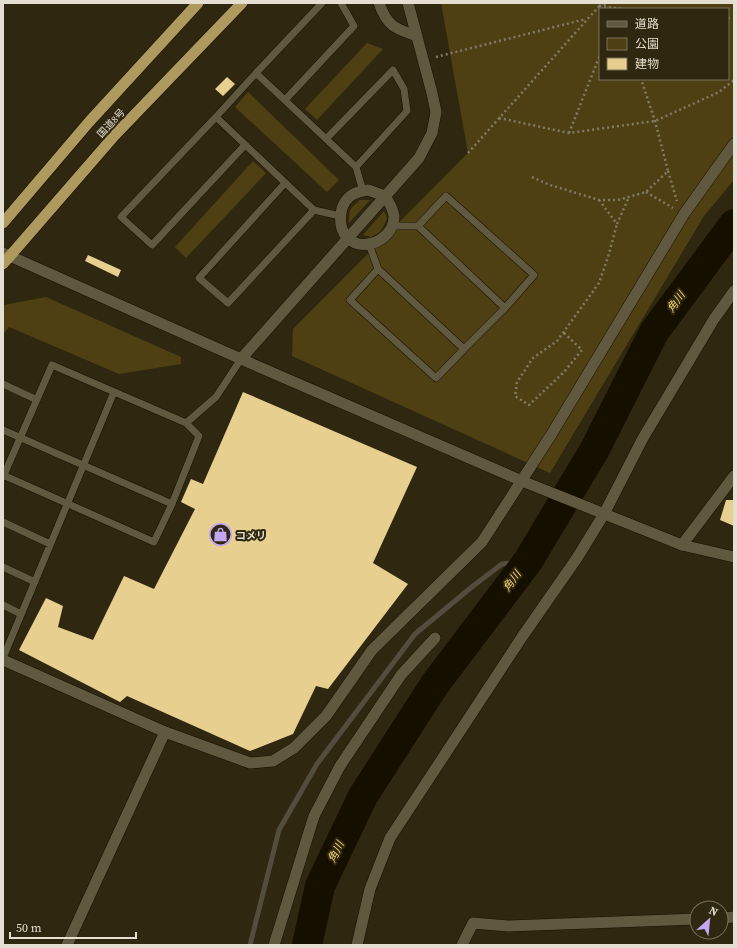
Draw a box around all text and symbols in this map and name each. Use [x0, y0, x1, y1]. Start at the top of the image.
legend [599, 8, 729, 80]
text: 道路 [635, 16, 659, 32]
text: 公園 [635, 36, 659, 52]
text: 建物 [635, 56, 659, 72]
street label: 国道8号 [94, 106, 128, 140]
water label: 角川 [663, 288, 689, 315]
shop icon: コメリ [208, 522, 234, 548]
place label: コメリ [236, 529, 266, 542]
water label: 角川 [499, 567, 525, 594]
water label: 角川 [324, 838, 348, 865]
north arrow [689, 900, 729, 940]
text: N [706, 903, 720, 920]
scale bar [10, 914, 136, 940]
text: 50 m [16, 920, 42, 936]

